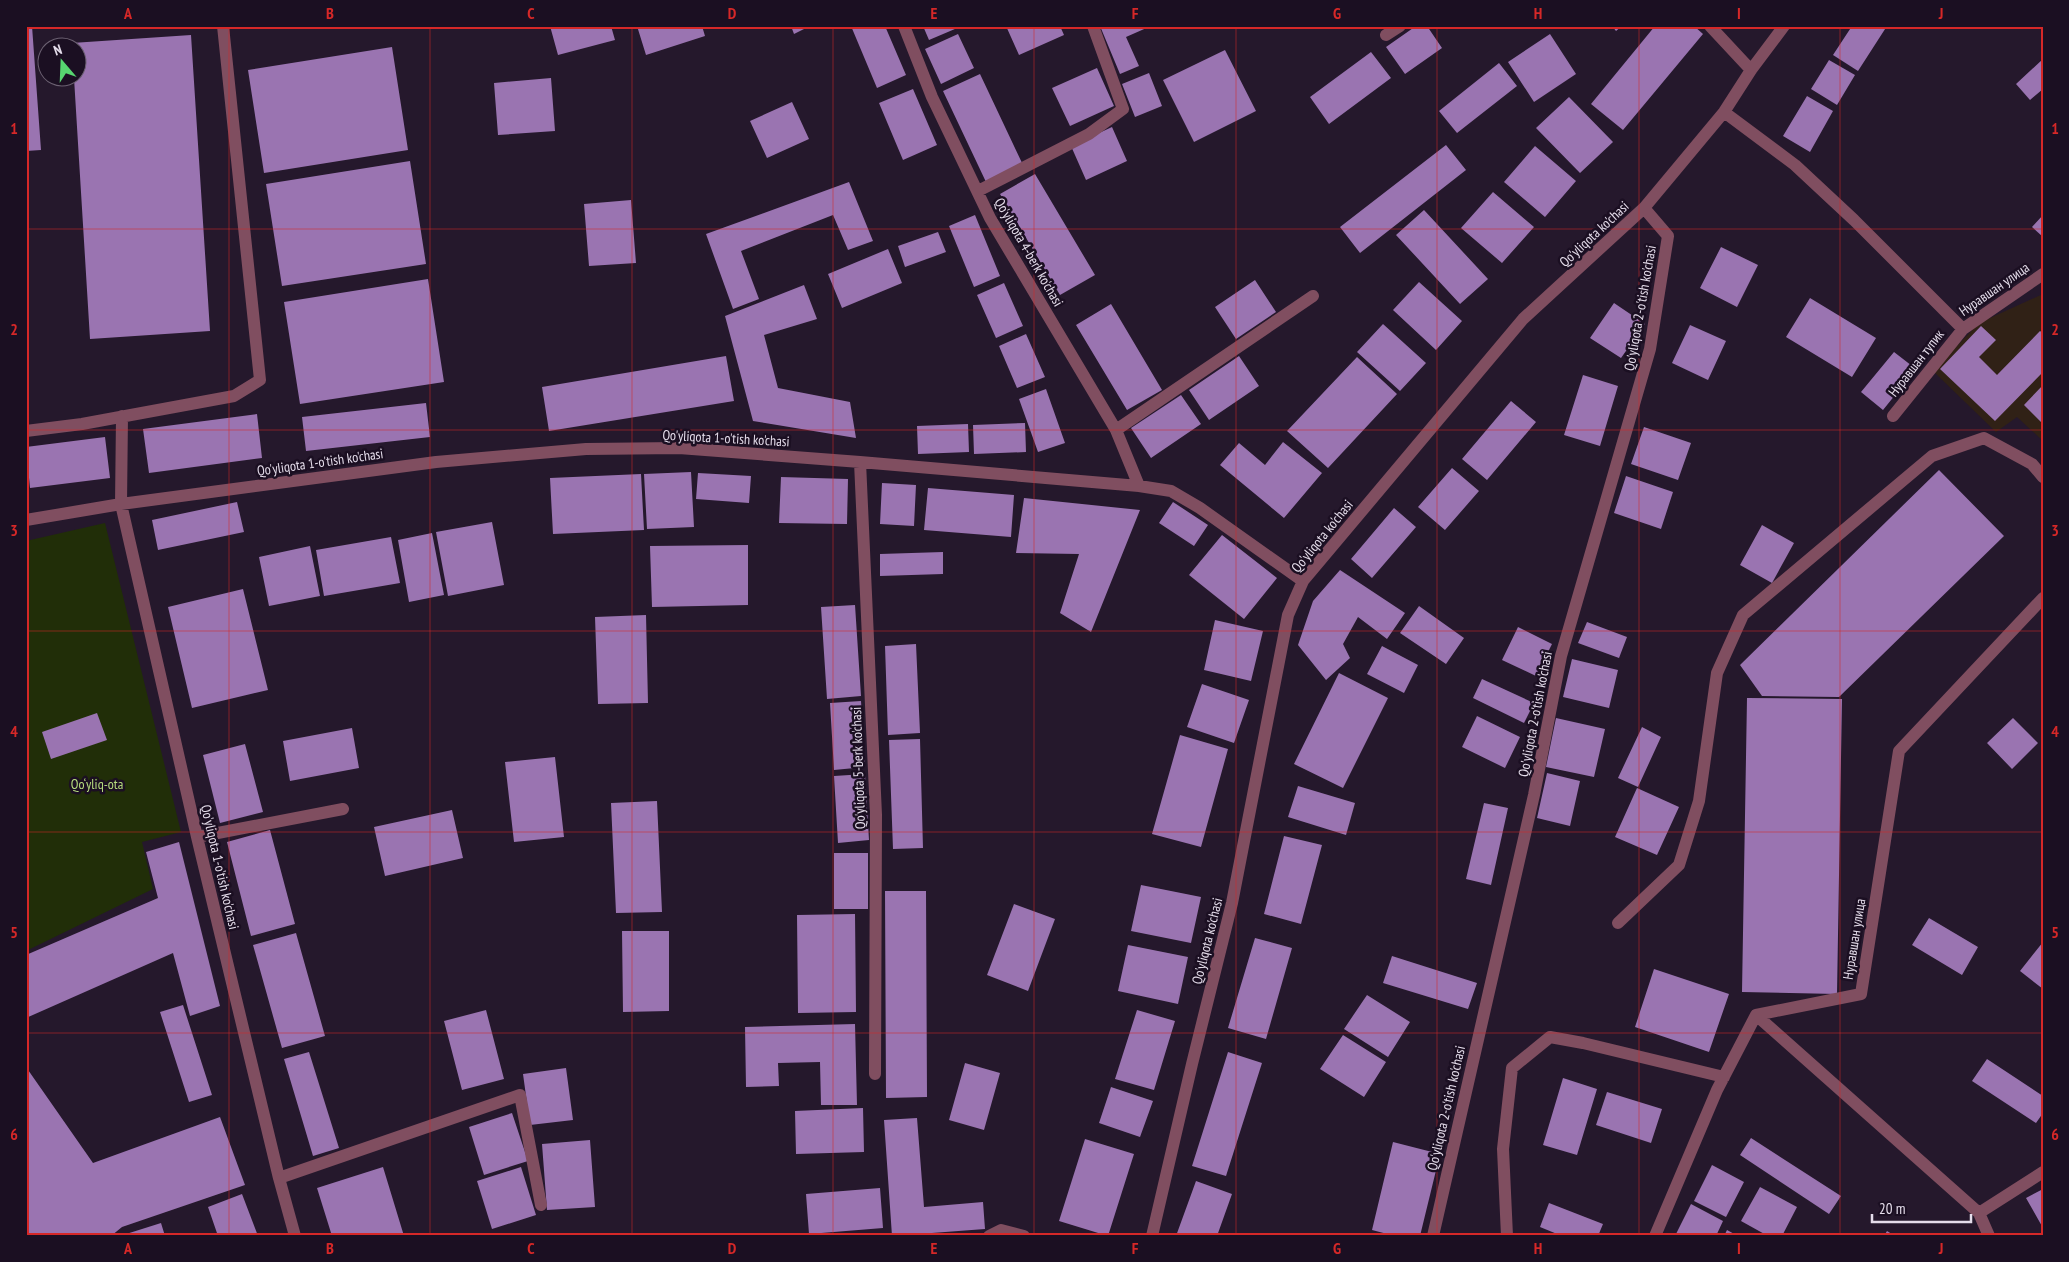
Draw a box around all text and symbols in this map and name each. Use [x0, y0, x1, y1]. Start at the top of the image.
text: A [123, 3, 133, 23]
text: B [326, 3, 334, 23]
text: C [527, 3, 535, 23]
text: D [728, 3, 737, 23]
text: E [931, 3, 938, 23]
text: F [1132, 3, 1139, 23]
text: G [1333, 3, 1341, 23]
text: H [1534, 3, 1542, 23]
text: I [1737, 3, 1741, 23]
text: J [1938, 3, 1943, 23]
north arrow [38, 38, 88, 88]
text: N [51, 40, 64, 59]
text: 1 [10, 118, 18, 138]
text: 1 [2051, 118, 2059, 138]
street label: Qo'yliqota 4-berk ko'chasi [991, 194, 1067, 310]
street label: Qo'yliqota ko'chasi [1556, 197, 1632, 271]
street label: Qo'yliqota 2-o'tish ko'chasi [1620, 244, 1660, 372]
street label: Нуравшан улица [1955, 258, 2033, 320]
text: 2 [10, 319, 18, 339]
text: 2 [2051, 319, 2059, 339]
street label: Нуравшан тупик [1884, 325, 1948, 400]
street label: Qo'yliqota 1-o'tish ko'chasi [662, 426, 790, 450]
street label: Qo'yliqota 1-o'tish ko'chasi [256, 444, 384, 480]
street label: Qo'yliqota ko'chasi [1287, 496, 1357, 576]
text: 3 [10, 520, 18, 540]
text: 3 [2051, 520, 2059, 540]
street label: Qo'yliqota 2-o'tish ko'chasi [1514, 650, 1556, 778]
street label: Qo'yliqota 5-berk ko'chasi [847, 707, 869, 829]
text: 4 [10, 721, 18, 741]
text: 4 [2051, 721, 2059, 741]
park label: Qo‘yliq-ota [71, 775, 123, 793]
street label: Qo'yliqota 1-o'tish ko'chasi [197, 803, 243, 931]
street label: Qo'yliqota ko'chasi [1188, 896, 1226, 986]
street label: Нуравшан улица [1839, 897, 1869, 981]
text: 5 [10, 922, 18, 942]
text: 5 [2051, 922, 2059, 942]
street label: Qo'yliqota 2-o'tish ko'chasi [1423, 1044, 1469, 1172]
text: 6 [10, 1124, 18, 1144]
text: 6 [2051, 1124, 2059, 1144]
scale bar [1872, 1192, 1970, 1224]
text: 20 m [1879, 1199, 1905, 1218]
text: A [123, 1238, 133, 1258]
text: B [326, 1238, 334, 1258]
text: C [527, 1238, 535, 1258]
text: D [728, 1238, 737, 1258]
text: E [931, 1238, 938, 1258]
text: F [1132, 1238, 1139, 1258]
text: G [1333, 1238, 1341, 1258]
text: H [1534, 1238, 1542, 1258]
text: I [1737, 1238, 1741, 1258]
text: J [1938, 1238, 1943, 1258]

